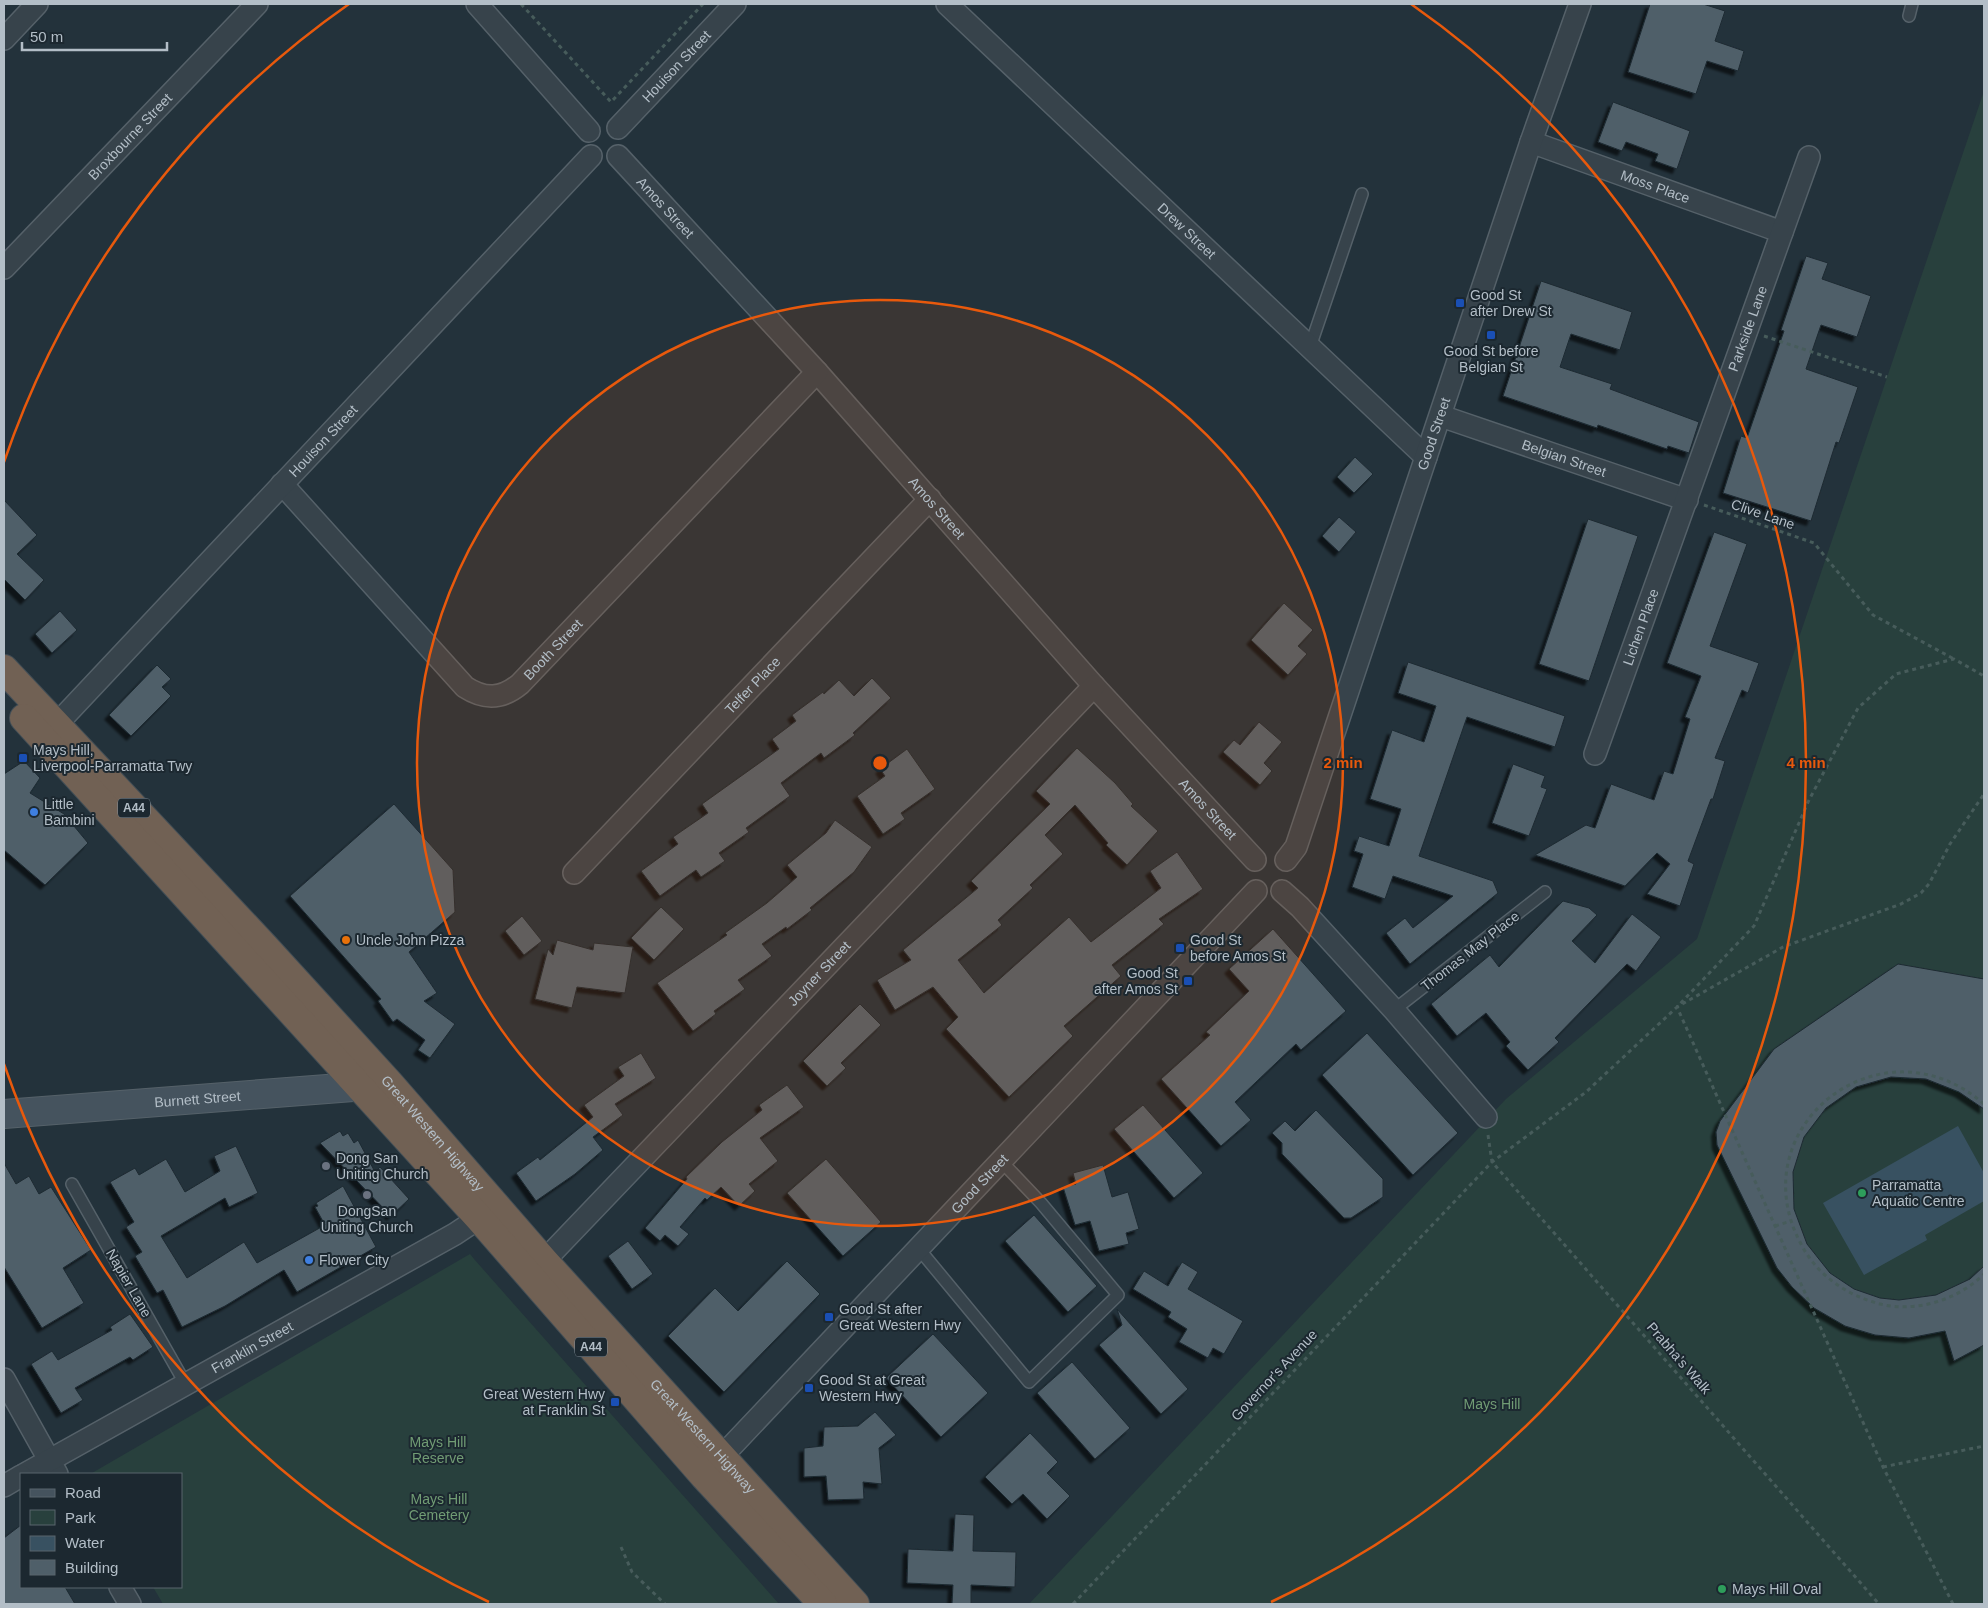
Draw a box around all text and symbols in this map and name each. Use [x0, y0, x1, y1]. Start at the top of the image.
scale bar [22, 20, 168, 52]
street label: Houison Street [639, 27, 714, 105]
text: 50 m [30, 28, 63, 45]
street label: Broxbourne Street [85, 90, 175, 183]
street label: Moss Place [1618, 167, 1692, 206]
street label: Amos Street [633, 174, 698, 241]
street label: Drew Street [1154, 200, 1219, 262]
street label: Parkside Lane [1725, 283, 1770, 373]
place label: Good St after Drew St [1470, 287, 1552, 319]
marker: Good St after Drew St [1454, 297, 1466, 309]
marker: Good St before Belgian St [1485, 329, 1497, 341]
place label: Good St before Belgian St [1444, 343, 1539, 375]
street label: Good Street [1414, 395, 1453, 472]
street label: Houison Street [286, 402, 361, 480]
street label: Belgian Street [1520, 436, 1608, 480]
street label: Amos Street [905, 474, 969, 542]
street label: Clive Lane [1729, 496, 1797, 532]
street label: Lichen Place [1619, 586, 1662, 667]
street label: Booth Street [520, 616, 586, 683]
street label: Telfer Place [722, 653, 784, 717]
place label: Mays Hill, Liverpool-Parramatta Twy [33, 742, 192, 774]
marker: Mays Hill, Liverpool-Parramatta Twy [17, 752, 29, 764]
centre of rings [871, 754, 889, 772]
text: 2 min [1323, 754, 1363, 771]
text: 4 min [1786, 754, 1826, 771]
street label: Amos Street [1176, 775, 1240, 843]
place label: Little Bambini [44, 796, 95, 828]
road number: A44 [118, 798, 150, 818]
marker: Little Bambini [28, 806, 40, 818]
street label: Thomas May Place [1418, 908, 1522, 994]
place label: Uncle John Pizza [356, 932, 464, 948]
place label: Good St before Amos St [1190, 932, 1286, 964]
marker: Uncle John Pizza [340, 934, 352, 946]
street label: Joyner Street [785, 938, 854, 1009]
marker: Good St before Amos St [1174, 942, 1186, 954]
place label: Good St after Amos St [1094, 965, 1178, 997]
marker: Good St after Amos St [1182, 975, 1194, 987]
street label: Great Western Highway [378, 1072, 488, 1194]
street label: Burnett Street [154, 1088, 241, 1110]
place label: Dong San Uniting Church [336, 1150, 429, 1182]
street label: Good Street [948, 1151, 1011, 1217]
marker: Dong San Uniting Church [320, 1160, 332, 1172]
place label: Parramatta Aquatic Centre [1872, 1177, 1965, 1209]
marker: Parramatta Aquatic Centre [1856, 1187, 1868, 1199]
marker: DongSan Uniting Church [361, 1189, 373, 1201]
place label: DongSan Uniting Church [321, 1203, 413, 1235]
street label: Napier Lane [103, 1246, 155, 1320]
place label: Flower City [319, 1252, 389, 1268]
marker: Flower City [303, 1254, 315, 1266]
place label: Good St after Great Western Hwy [839, 1301, 961, 1333]
marker: Good St after Great Western Hwy [823, 1311, 835, 1323]
street label: Franklin Street [208, 1318, 296, 1376]
street label: Prabha’s Walk [1644, 1319, 1715, 1398]
street label: Governor's Avenue [1228, 1326, 1320, 1424]
road number: A44 [575, 1338, 607, 1356]
place label: Good St at Great Western Hwy [819, 1372, 925, 1404]
street label: Great Western Highway [647, 1376, 759, 1497]
marker: Good St at Great Western Hwy [803, 1382, 815, 1394]
place label: Great Western Hwy at Franklin St [483, 1386, 605, 1418]
marker: Great Western Hwy at Franklin St [609, 1396, 621, 1408]
park label: Mays Hill [1464, 1396, 1520, 1412]
park label: Mays Hill Reserve [410, 1434, 466, 1466]
legend [20, 1473, 182, 1588]
text: Road [65, 1484, 101, 1501]
park label: Mays Hill Cemetery [409, 1491, 469, 1523]
text: Park [65, 1509, 96, 1526]
text: Water [65, 1534, 104, 1551]
text: Building [65, 1559, 118, 1576]
place label: Mays Hill Oval [1732, 1581, 1821, 1597]
marker: Mays Hill Oval [1716, 1583, 1728, 1595]

